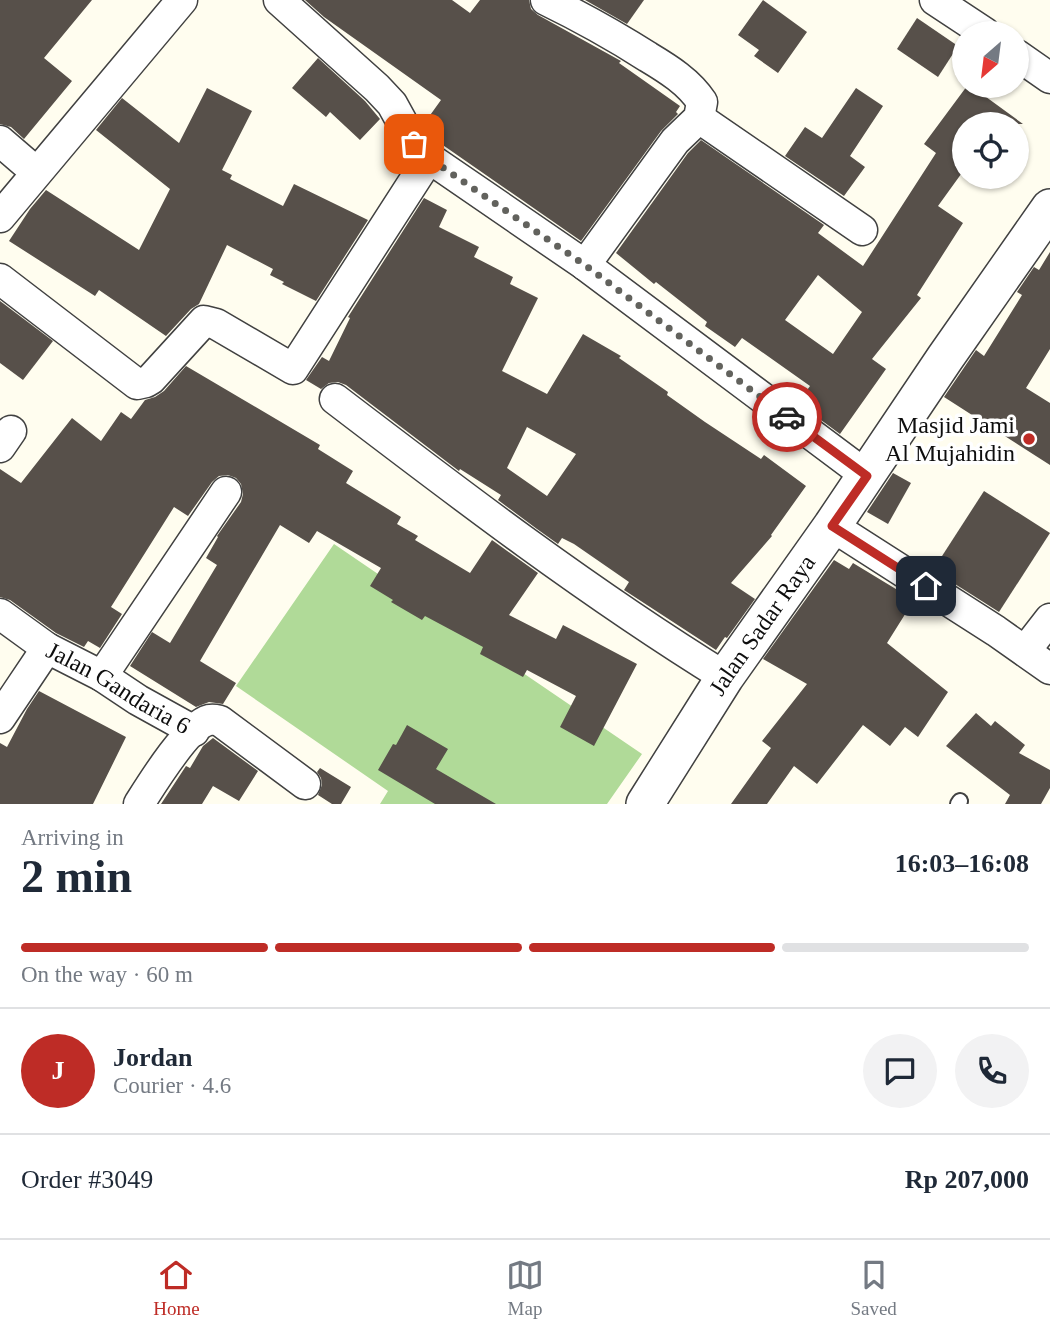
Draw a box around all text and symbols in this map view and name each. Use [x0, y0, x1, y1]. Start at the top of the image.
north arrow [952, 21, 1029, 98]
map controls [952, 21, 1029, 189]
button: locate [952, 112, 1029, 189]
pin [384, 114, 444, 174]
icon: bag [395, 125, 433, 163]
courier [752, 382, 822, 452]
icon: car [768, 398, 806, 436]
place label: Masjid Jami Al Mujahidin [885, 412, 1015, 466]
marker: Masjid Jami Al Mujahidin [1021, 431, 1037, 447]
street label: Jalan Sadar Raya [704, 550, 821, 700]
pin [896, 556, 956, 616]
icon: home [907, 567, 945, 605]
street label: Jalan Gandaria 6 [42, 637, 195, 739]
text: Arriving in [21, 825, 124, 850]
text: 16:03–16:08 [895, 849, 1029, 878]
text: 2 min [21, 851, 132, 902]
text: On the way · 60 m [21, 962, 193, 987]
button: chat [863, 1034, 937, 1108]
button: phone [955, 1034, 1029, 1108]
text: Jordan [113, 1043, 192, 1072]
text: J [52, 1056, 65, 1085]
text: Courier · 4.6 [113, 1073, 231, 1098]
text: Order #3049 [21, 1165, 153, 1194]
text: Rp 207,000 [905, 1165, 1029, 1194]
tab: Home [153, 1256, 200, 1320]
tab: Map [506, 1256, 544, 1320]
tab: Saved [850, 1256, 897, 1320]

